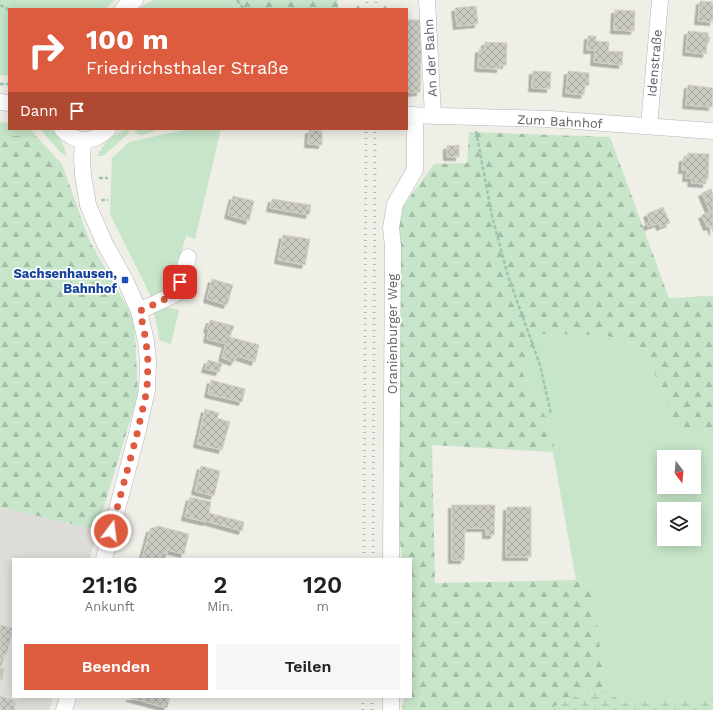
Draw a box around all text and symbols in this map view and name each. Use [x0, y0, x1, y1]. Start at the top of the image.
street label: An der Bahn [421, 19, 440, 97]
text: 100 m [86, 23, 169, 56]
icon: right [20, 24, 72, 76]
street label: Idenstraße [644, 29, 665, 97]
text: Friedrichsthaler Straße [86, 57, 289, 78]
icon: arrive [66, 100, 88, 122]
text: Dann [20, 102, 58, 120]
street label: Zum Bahnhof [517, 112, 603, 131]
pin [163, 265, 197, 299]
place label: Sachsenhausen, Bahnhof [13, 266, 118, 296]
icon: arrive [169, 271, 191, 293]
street label: Oranienburger Weg [385, 274, 400, 394]
marker: Sachsenhausen, Bahnhof [120, 275, 130, 285]
north arrow [657, 450, 701, 494]
map controls [657, 450, 701, 546]
button: layers [657, 502, 701, 546]
position arrow [90, 510, 132, 552]
text: 21:16 [82, 571, 138, 599]
text: 2 [213, 571, 227, 599]
text: 120 [303, 571, 342, 599]
text: Ankunft [85, 599, 135, 614]
text: Min. [207, 599, 233, 614]
text: m [316, 599, 329, 614]
button: Beenden [24, 644, 208, 690]
button: Teilen [216, 644, 400, 690]

